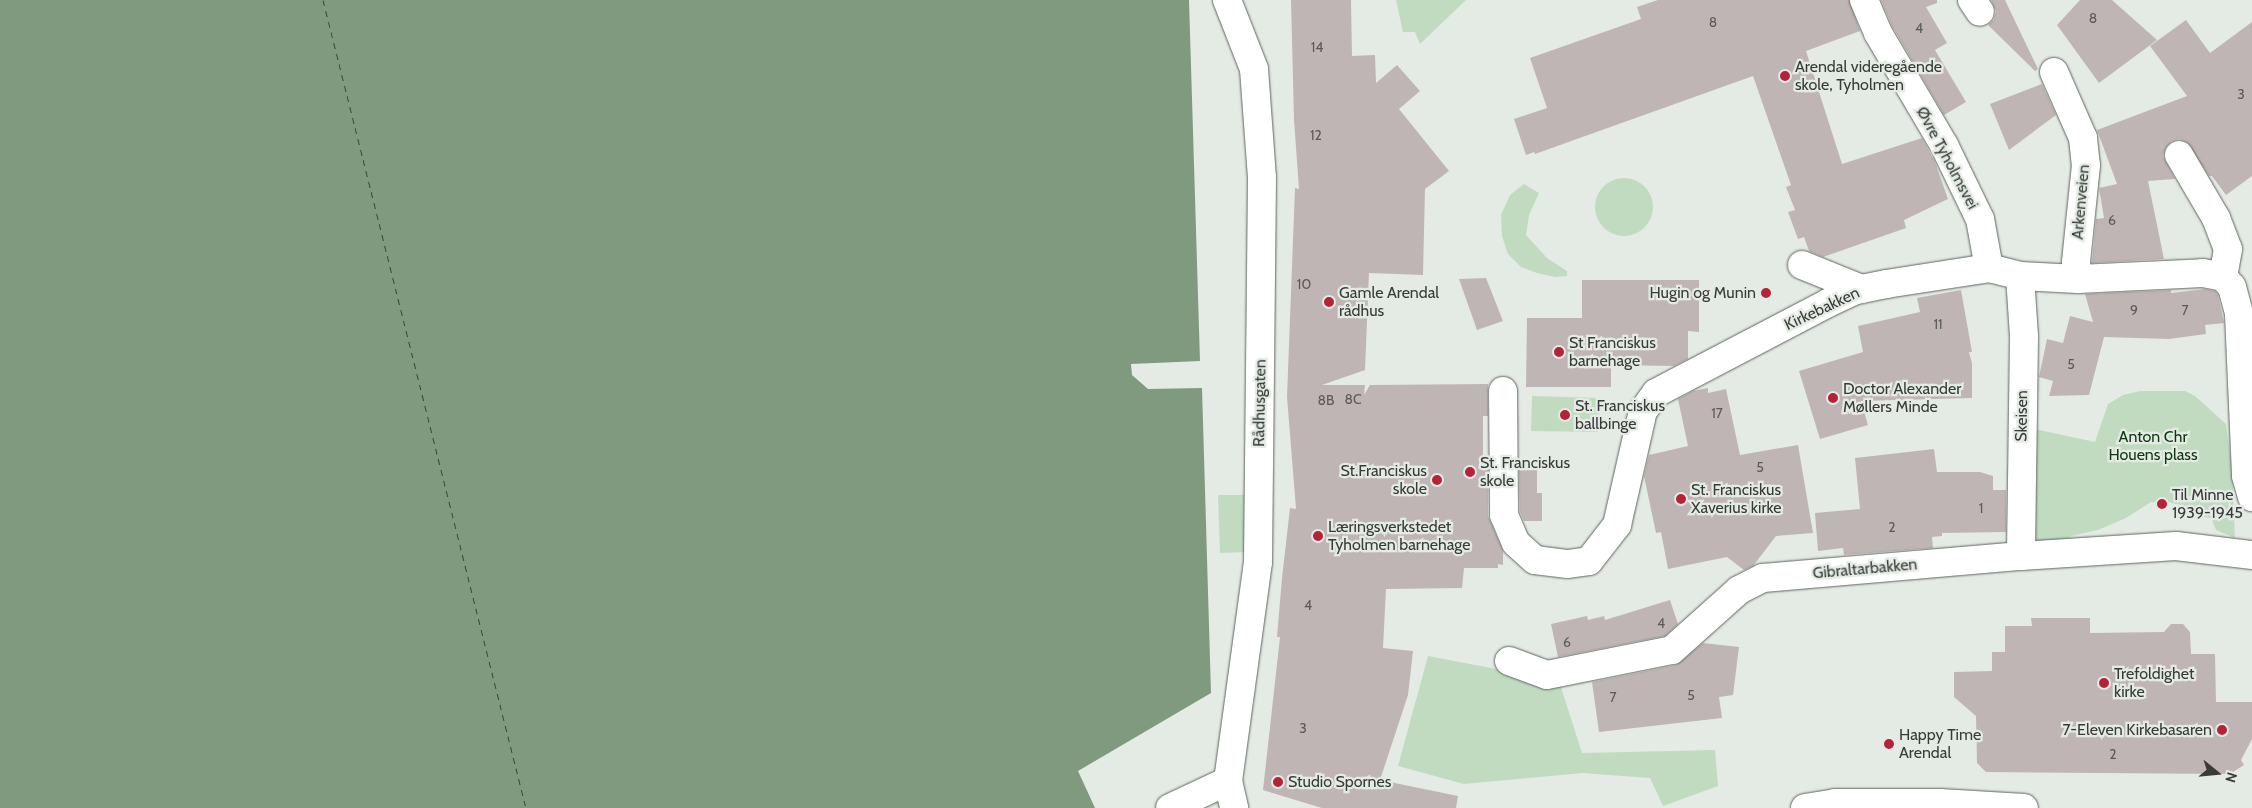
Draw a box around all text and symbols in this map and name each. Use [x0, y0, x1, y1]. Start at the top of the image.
house number: 8 [2089, 10, 2097, 26]
house number: 8 [1709, 14, 1717, 30]
house number: 4 [1915, 20, 1923, 36]
house number: 14 [1311, 39, 1323, 55]
place label: Arendal videregående skole, Tyholmen [1795, 57, 1942, 95]
marker: Arendal videregående skole, Tyholmen [1779, 70, 1791, 82]
house number: 3 [2237, 86, 2245, 102]
street label: Øvre Tyholmsvei [1912, 103, 1982, 213]
house number: 12 [1310, 127, 1322, 143]
street label: Arkenveien [2068, 164, 2094, 240]
house number: 6 [2108, 212, 2116, 228]
house number: 10 [1297, 276, 1311, 292]
place label: Gamle Arendal rådhus [1339, 283, 1439, 321]
place label: Hugin og Munin [1649, 283, 1756, 303]
street label: Kirkebakken [1781, 283, 1863, 335]
marker: Hugin og Munin [1760, 287, 1772, 299]
marker: Gamle Arendal rådhus [1323, 296, 1335, 308]
house number: 9 [2130, 302, 2138, 318]
house number: 7 [2181, 302, 2189, 318]
house number: 11 [1933, 316, 1943, 332]
place label: St Franciskus barnehage [1569, 333, 1656, 371]
marker: St Franciskus barnehage [1553, 346, 1565, 358]
house number: 5 [2067, 356, 2075, 372]
street label: Rådhusgaten [1250, 359, 1270, 447]
place label: Doctor Alexander Møllers Minde [1843, 379, 1961, 417]
street label: Skeisen [2012, 390, 2032, 442]
house number: 8C [1344, 391, 1362, 407]
house number: 8B [1318, 392, 1334, 408]
marker: Doctor Alexander Møllers Minde [1827, 392, 1839, 404]
place label: St. Franciskus ballbinge [1575, 396, 1665, 434]
house number: 17 [1711, 405, 1723, 421]
marker: St. Franciskus ballbinge [1559, 409, 1571, 421]
park label: Anton Chr Houens plass [2108, 427, 2198, 465]
place label: St. Franciskus skole [1480, 453, 1570, 491]
house number: 5 [1756, 459, 1764, 475]
place label: St.Franciskus skole [1341, 461, 1427, 499]
marker: St. Franciskus skole [1464, 466, 1476, 478]
marker: St.Franciskus skole [1431, 474, 1443, 486]
place label: St. Franciskus Xaverius kirke [1691, 480, 1781, 518]
place label: Til Minne 1939-1945 [2172, 485, 2243, 523]
marker: St. Franciskus Xaverius kirke [1675, 493, 1687, 505]
marker: Til Minne 1939-1945 [2156, 498, 2168, 510]
house number: 1 [1979, 500, 1983, 516]
place label: Læringsverkstedet Tyholmen barnehage [1328, 517, 1471, 555]
house number: 2 [1888, 519, 1896, 535]
marker: Læringsverkstedet Tyholmen barnehage [1312, 530, 1324, 542]
street label: Gibraltarbakken [1812, 555, 1918, 583]
house number: 4 [1304, 597, 1312, 613]
house number: 4 [1657, 615, 1665, 631]
house number: 6 [1563, 634, 1571, 650]
place label: Trefoldighet kirke [2114, 664, 2194, 702]
marker: Trefoldighet kirke [2098, 677, 2110, 689]
house number: 5 [1687, 687, 1695, 703]
house number: 7 [1609, 689, 1617, 705]
house number: 3 [1299, 720, 1307, 736]
place label: 7-Eleven Kirkebasaren [2063, 720, 2212, 740]
marker: 7-Eleven Kirkebasaren [2216, 724, 2228, 736]
place label: Happy Time Arendal [1899, 725, 1981, 763]
marker: Happy Time Arendal [1883, 738, 1895, 750]
house number: 2 [2109, 746, 2117, 762]
north arrow [2192, 748, 2242, 798]
text: N [2221, 770, 2241, 785]
place label: Studio Spornes [1288, 772, 1391, 792]
marker: Studio Spornes [1272, 776, 1284, 788]

